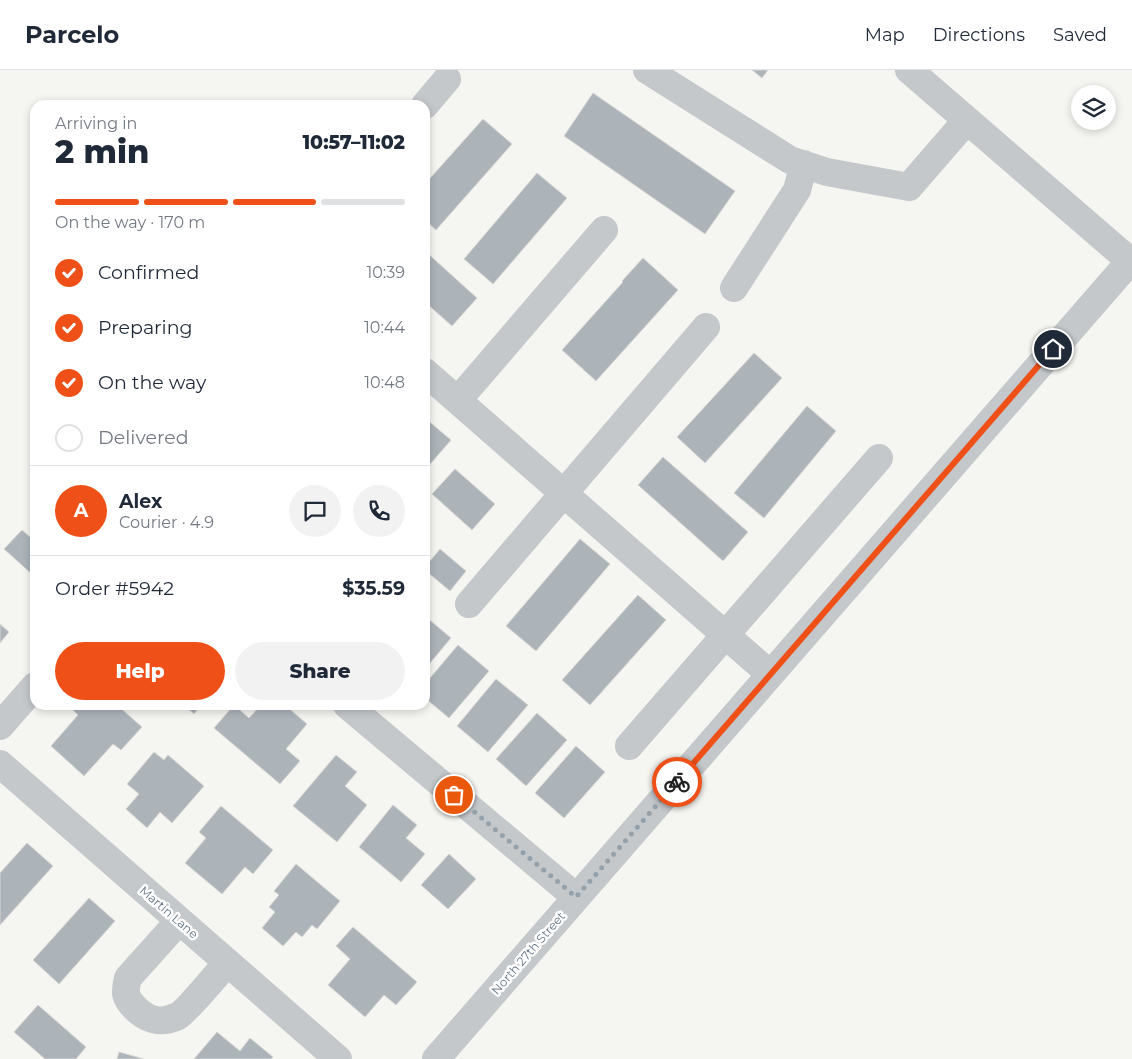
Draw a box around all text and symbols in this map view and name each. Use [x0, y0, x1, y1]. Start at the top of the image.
text: Parcelo [25, 20, 119, 49]
text: Map [865, 24, 905, 46]
text: Directions [933, 24, 1025, 46]
text: Saved [1053, 24, 1107, 46]
map controls [1071, 85, 1116, 130]
button: layers [1071, 85, 1116, 130]
text: Arriving in [55, 114, 137, 133]
text: 10:57–11:02 [302, 131, 405, 154]
text: 2 min [55, 132, 149, 171]
text: On the way · 170 m [55, 213, 205, 232]
icon: check [55, 259, 83, 287]
text: Confirmed [98, 261, 199, 284]
text: 10:39 [366, 263, 405, 282]
icon: check [55, 314, 83, 342]
text: Preparing [98, 316, 193, 339]
text: 10:44 [364, 318, 405, 337]
pin [1032, 328, 1074, 370]
icon: home [1039, 335, 1067, 363]
icon: check [55, 369, 83, 397]
text: On the way [98, 371, 206, 394]
text: 10:48 [364, 373, 405, 392]
text: Delivered [98, 426, 189, 449]
button: chat [289, 485, 341, 537]
button: phone [353, 485, 405, 537]
text: Alex [119, 490, 162, 513]
text: A [74, 499, 88, 522]
text: Courier · 4.9 [119, 513, 214, 532]
text: Order #5942 [55, 577, 174, 600]
text: $35.59 [342, 577, 405, 600]
button: Help [55, 642, 225, 700]
button: Share [235, 642, 405, 700]
courier [652, 757, 702, 807]
icon: bike [663, 768, 691, 796]
pin [433, 774, 475, 816]
icon: bag [440, 781, 468, 809]
street label: Martin Lane [137, 883, 201, 941]
street label: North 27th Street [488, 909, 568, 997]

